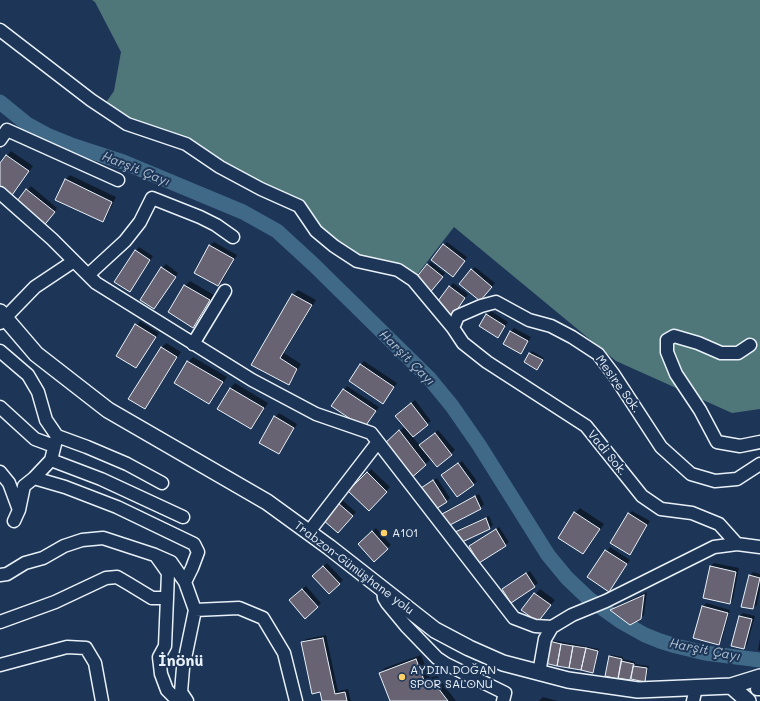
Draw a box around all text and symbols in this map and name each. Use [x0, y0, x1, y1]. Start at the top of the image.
water label: Harşit Çayı [100, 148, 172, 190]
water label: Harşit Çayı [376, 327, 438, 389]
street label: Mesire Sok. [592, 352, 644, 416]
street label: Vadi Sok. [584, 427, 630, 479]
street label: Trabzon-Gümüşhane yolu [291, 518, 417, 618]
place label: A101 [392, 526, 418, 540]
marker: A101 [379, 528, 389, 538]
water label: Harşit Çayı [668, 635, 742, 665]
district label: İnönü [158, 651, 204, 671]
place label: AYDIN DOĞAN SPOR SALONU [410, 663, 496, 691]
marker: AYDIN DOĞAN SPOR SALONU [397, 672, 407, 682]

